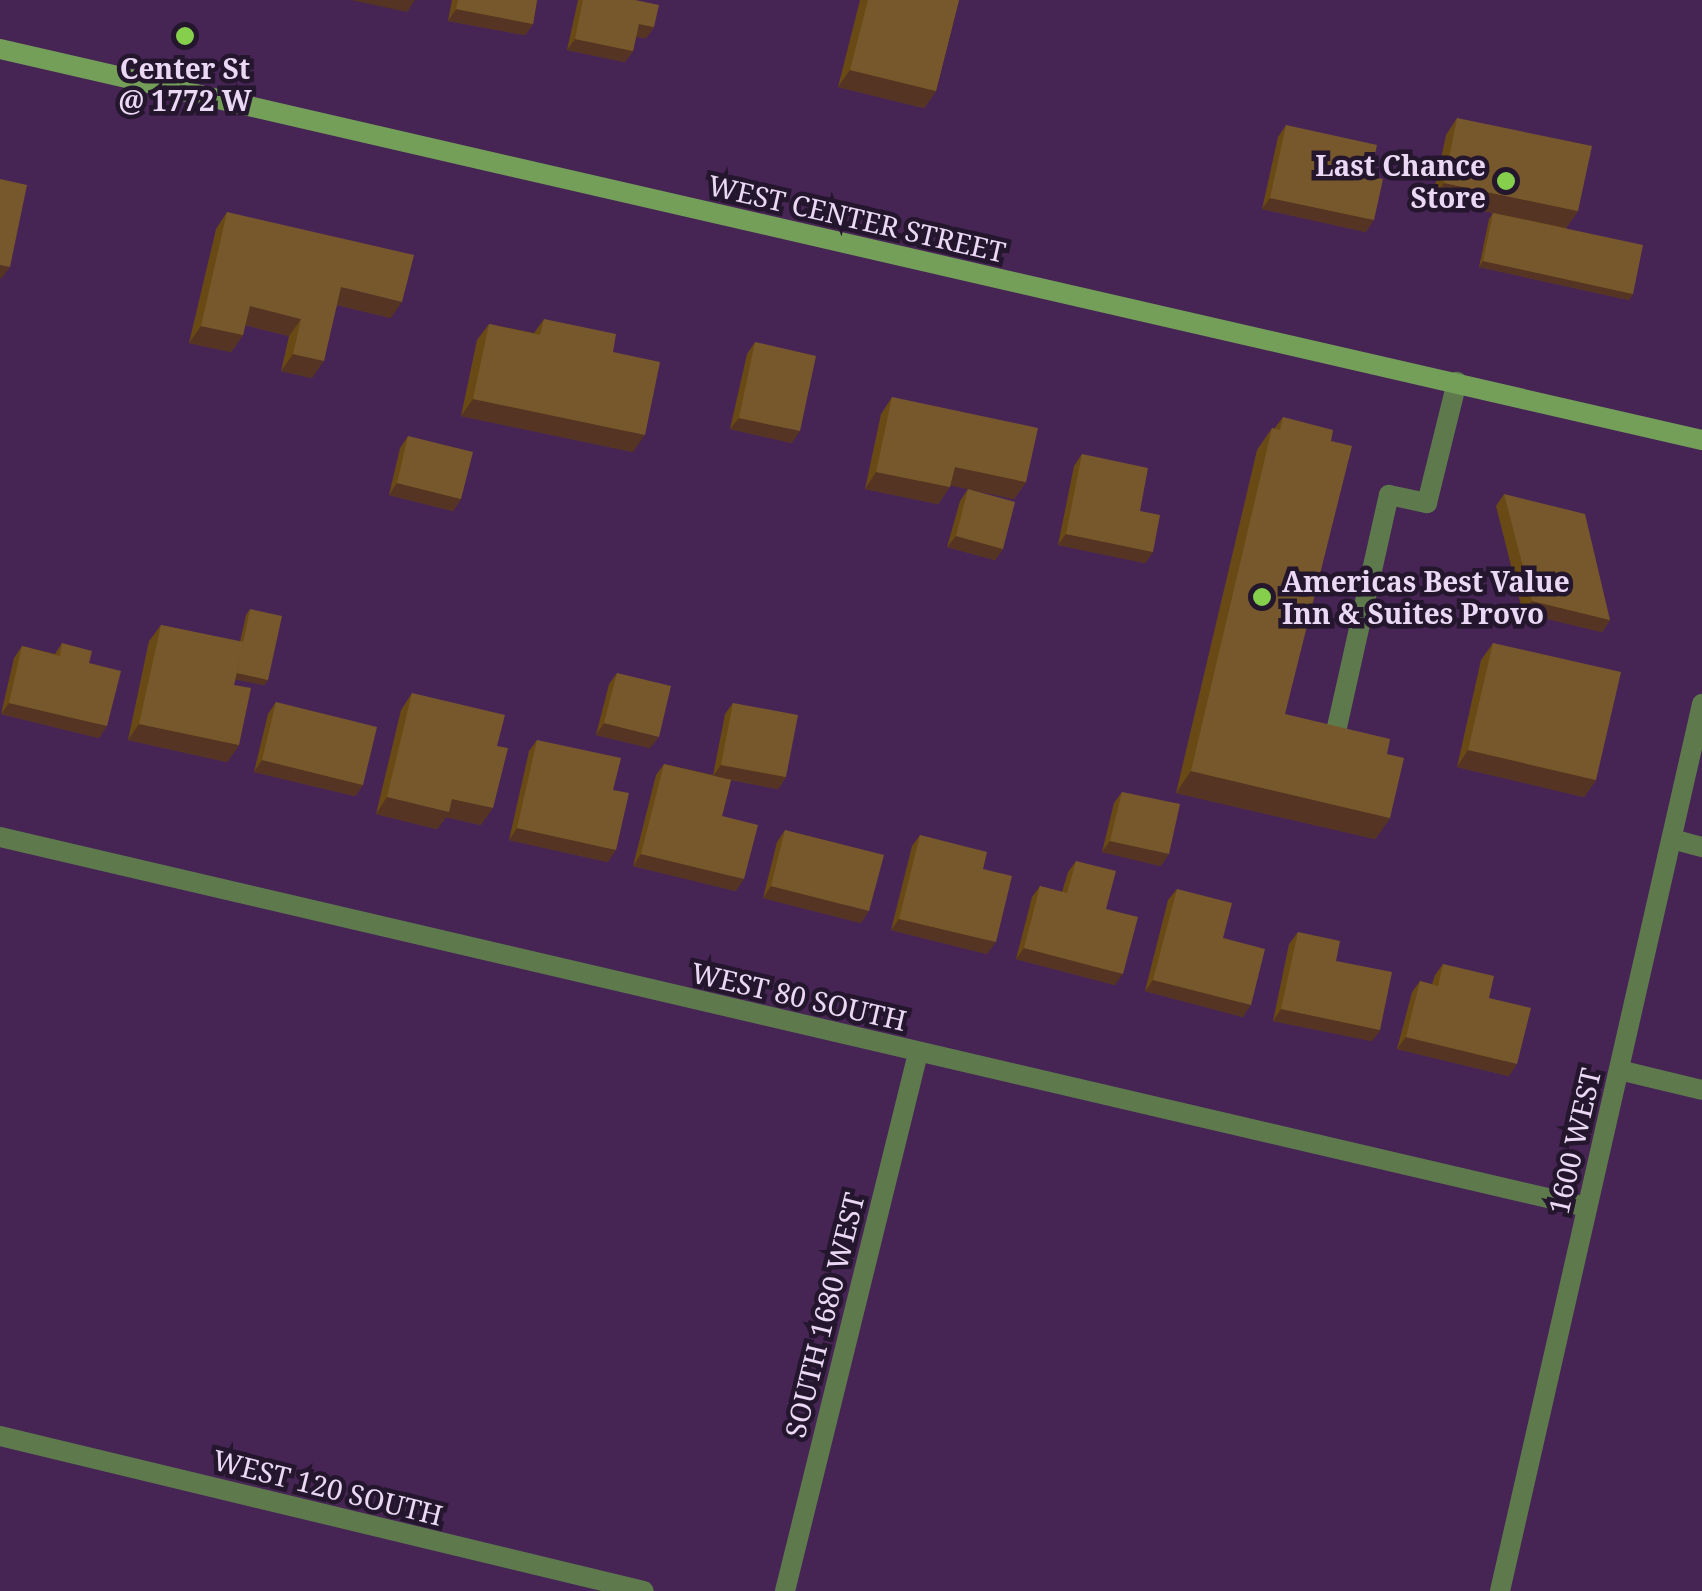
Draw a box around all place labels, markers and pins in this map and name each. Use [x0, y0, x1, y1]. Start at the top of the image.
marker: Center St @ 1772 W [174, 25, 196, 47]
place label: Center St @ 1772 W [118, 51, 252, 117]
place label: Last Chance Store [1315, 148, 1486, 214]
marker: Last Chance Store [1495, 170, 1517, 192]
place label: Americas Best Value Inn & Suites Provo [1282, 564, 1570, 630]
marker: Americas Best Value Inn & Suites Provo [1251, 586, 1273, 608]

